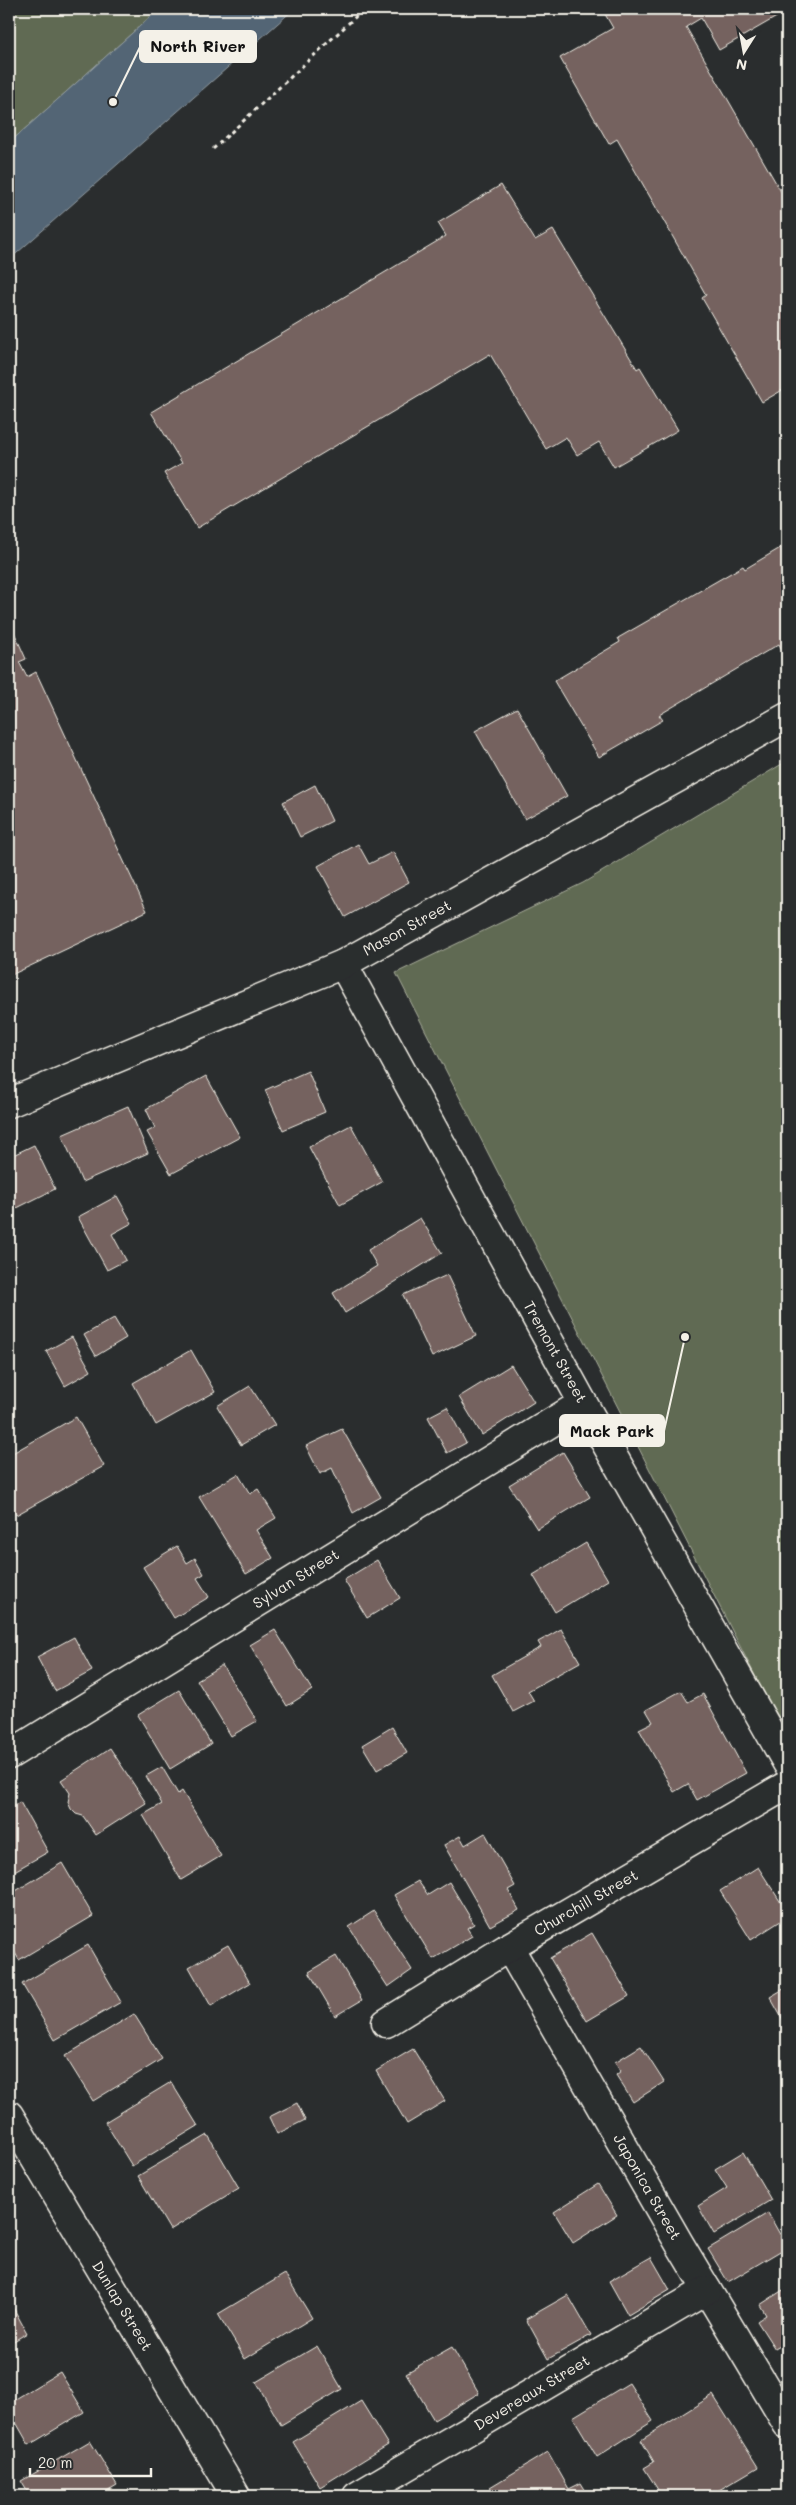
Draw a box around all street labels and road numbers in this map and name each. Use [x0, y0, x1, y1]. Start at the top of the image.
street label: Mason Street [359, 895, 454, 960]
street label: Tremont Street [520, 1297, 592, 1406]
street label: Sylvan Street [249, 1544, 342, 1613]
street label: Churchill Street [530, 1864, 641, 1940]
street label: Japonica Street [609, 2130, 686, 2243]
street label: Dunlap Street [88, 2257, 158, 2354]
street label: Devereaux Street [470, 2350, 593, 2435]

